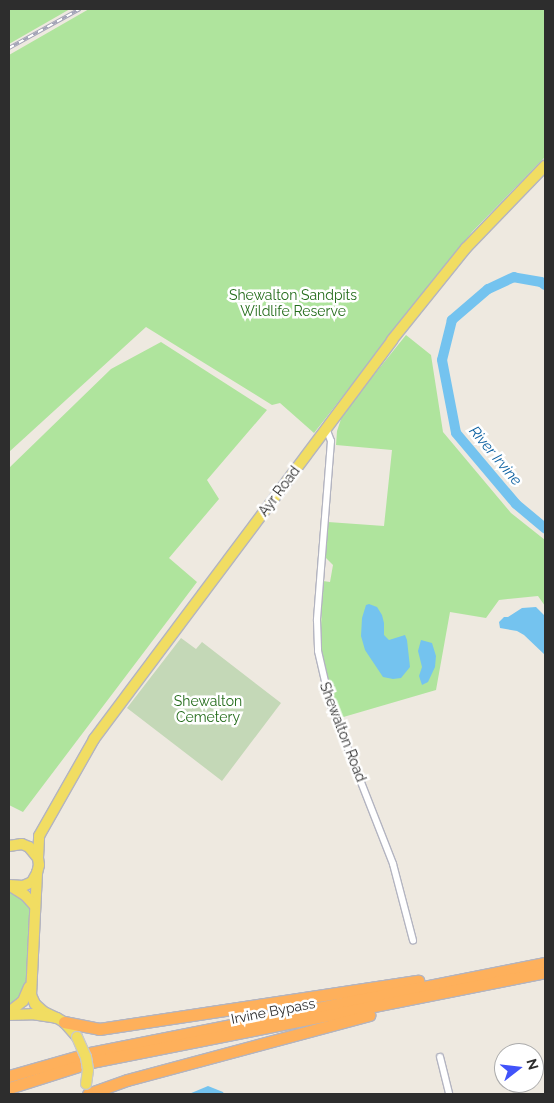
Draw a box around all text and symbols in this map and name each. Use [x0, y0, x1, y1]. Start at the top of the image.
park label: Shewalton Sandpits Wildlife Reserve [229, 287, 357, 320]
water label: River Irvine [465, 422, 525, 490]
street label: Ayr Road [255, 463, 303, 519]
street label: Shewalton Road [316, 680, 370, 784]
park label: Shewalton Cemetery [174, 693, 242, 726]
street label: Irvine Bypass [229, 995, 317, 1027]
north arrow [494, 1043, 544, 1093]
text: N [523, 1057, 542, 1071]

